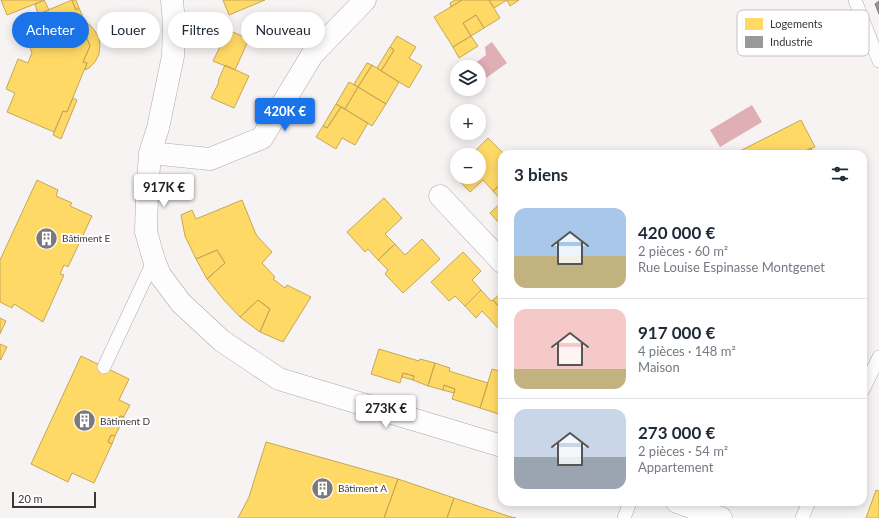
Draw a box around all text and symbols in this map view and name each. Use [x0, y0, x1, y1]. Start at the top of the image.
legend [737, 10, 869, 56]
chip: Acheter [12, 12, 89, 48]
chip: Louer [97, 12, 160, 48]
chip: Filtres [168, 12, 233, 48]
chip: Nouveau [241, 12, 325, 48]
text: Logements [770, 17, 823, 30]
text: Industrie [770, 35, 813, 48]
map controls [450, 60, 486, 184]
button: layers [450, 60, 486, 96]
pin: 420K € [252, 98, 318, 132]
text: 420K € [264, 103, 306, 119]
button: + [450, 104, 486, 140]
button: − [450, 148, 486, 184]
icon: filters [829, 163, 851, 185]
text: 3 biens [514, 164, 568, 185]
pin: 917K € [131, 174, 197, 208]
text: 917K € [143, 179, 185, 195]
text: 420 000 € [638, 222, 715, 243]
icon: home [546, 224, 594, 272]
building icon: Bâtiment E [33, 225, 59, 251]
place label: Bâtiment E [62, 232, 111, 244]
text: 2 pièces · 60 m² [638, 243, 728, 259]
text: Rue Louise Espinasse Montgenet [638, 259, 825, 275]
text: 917 000 € [638, 322, 715, 343]
icon: home [546, 325, 594, 373]
text: 4 pièces · 148 m² [638, 343, 736, 359]
text: Maison [638, 359, 680, 375]
pin: 273K € [353, 395, 419, 429]
text: 273K € [365, 400, 407, 416]
building icon: Bâtiment D [71, 408, 97, 434]
place label: Bâtiment D [100, 415, 151, 427]
text: 273 000 € [638, 422, 715, 443]
icon: home [546, 425, 594, 473]
text: 2 pièces · 54 m² [638, 443, 728, 459]
text: Appartement [638, 459, 713, 475]
building icon: Bâtiment A [310, 475, 336, 501]
place label: Bâtiment A [338, 482, 387, 494]
scale bar [12, 490, 96, 509]
text: 20 m [18, 492, 43, 505]

